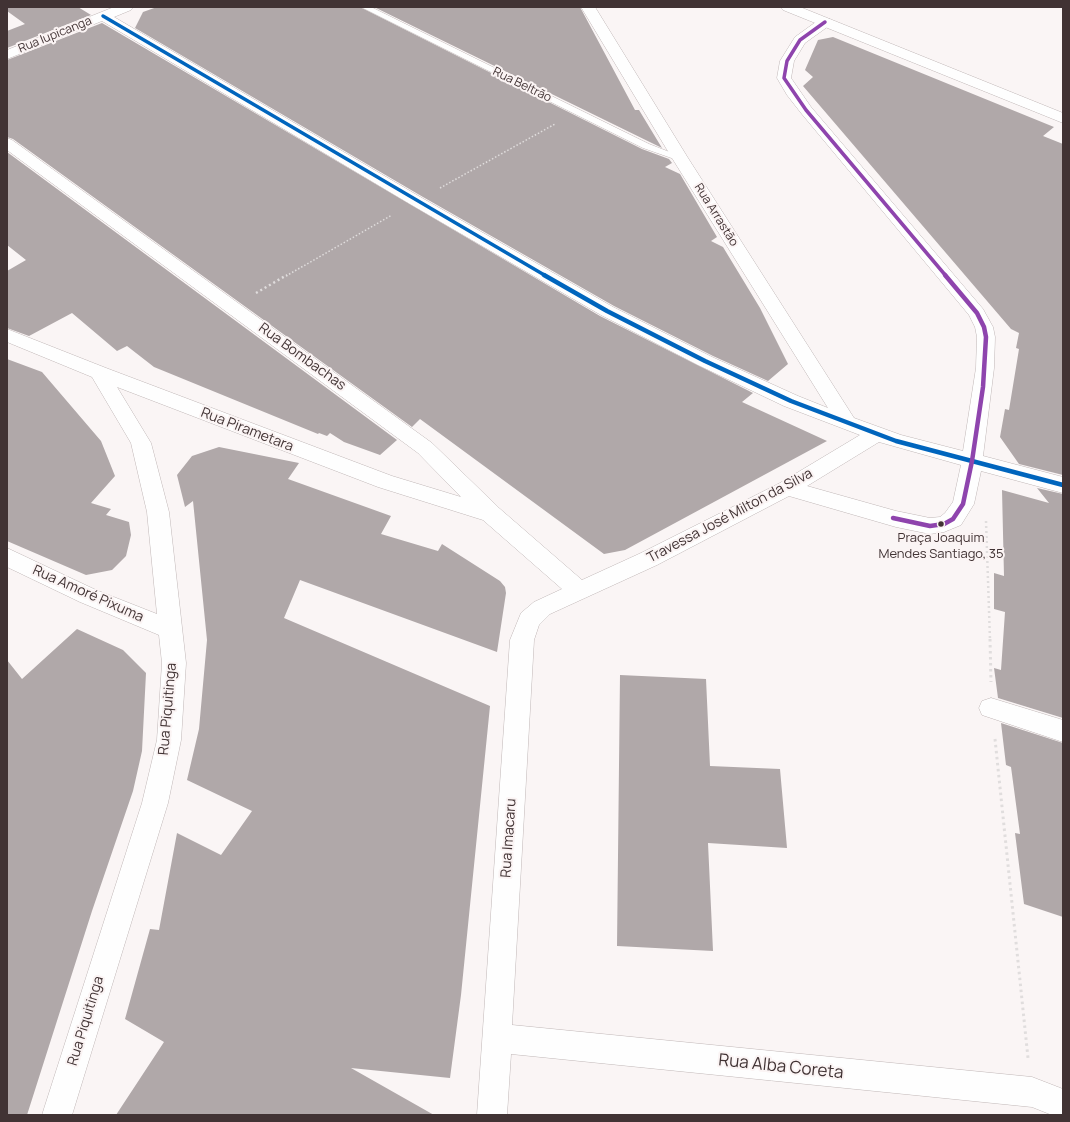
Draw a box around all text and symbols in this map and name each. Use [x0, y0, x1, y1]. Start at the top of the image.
street label: Rua Iupicanga [16, 14, 94, 56]
street label: Rua Beltrão [490, 65, 554, 105]
street label: Rua Arrastão [691, 181, 741, 249]
street label: Rua Bombachas [255, 320, 349, 394]
street label: Rua Pirametara [198, 405, 296, 455]
street label: Travessa José Milton da Silva [644, 465, 816, 567]
marker: Praça Joaquim Mendes Santiago, 35 [936, 519, 946, 529]
place label: Praça Joaquim Mendes Santiago, 35 [878, 530, 1004, 561]
street label: Rua Amoré Pixuma [30, 562, 146, 626]
street label: Rua Piquitinga [156, 662, 180, 756]
street label: Rua Imacaru [498, 798, 520, 878]
street label: Rua Piquitinga [64, 974, 108, 1068]
street label: Rua Alba Coreta [717, 1050, 845, 1084]

